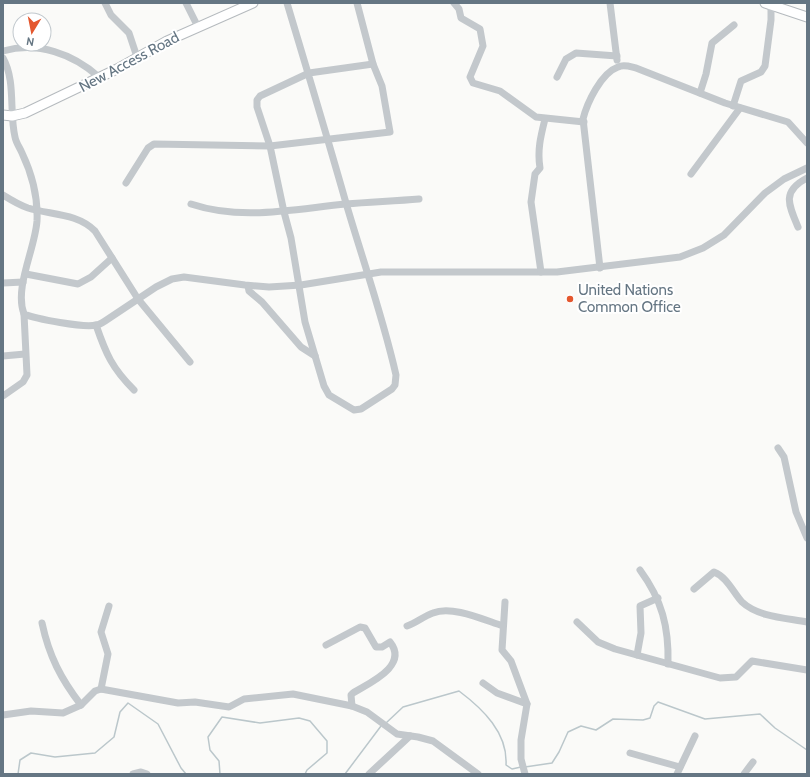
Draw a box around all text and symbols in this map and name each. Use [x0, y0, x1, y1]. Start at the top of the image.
north arrow [12, 12, 52, 52]
street label: New Access Road [76, 28, 182, 96]
text: N [25, 34, 35, 49]
place label: United Nations Common Office [578, 281, 681, 316]
marker: United Nations Common Office [565, 294, 575, 304]

